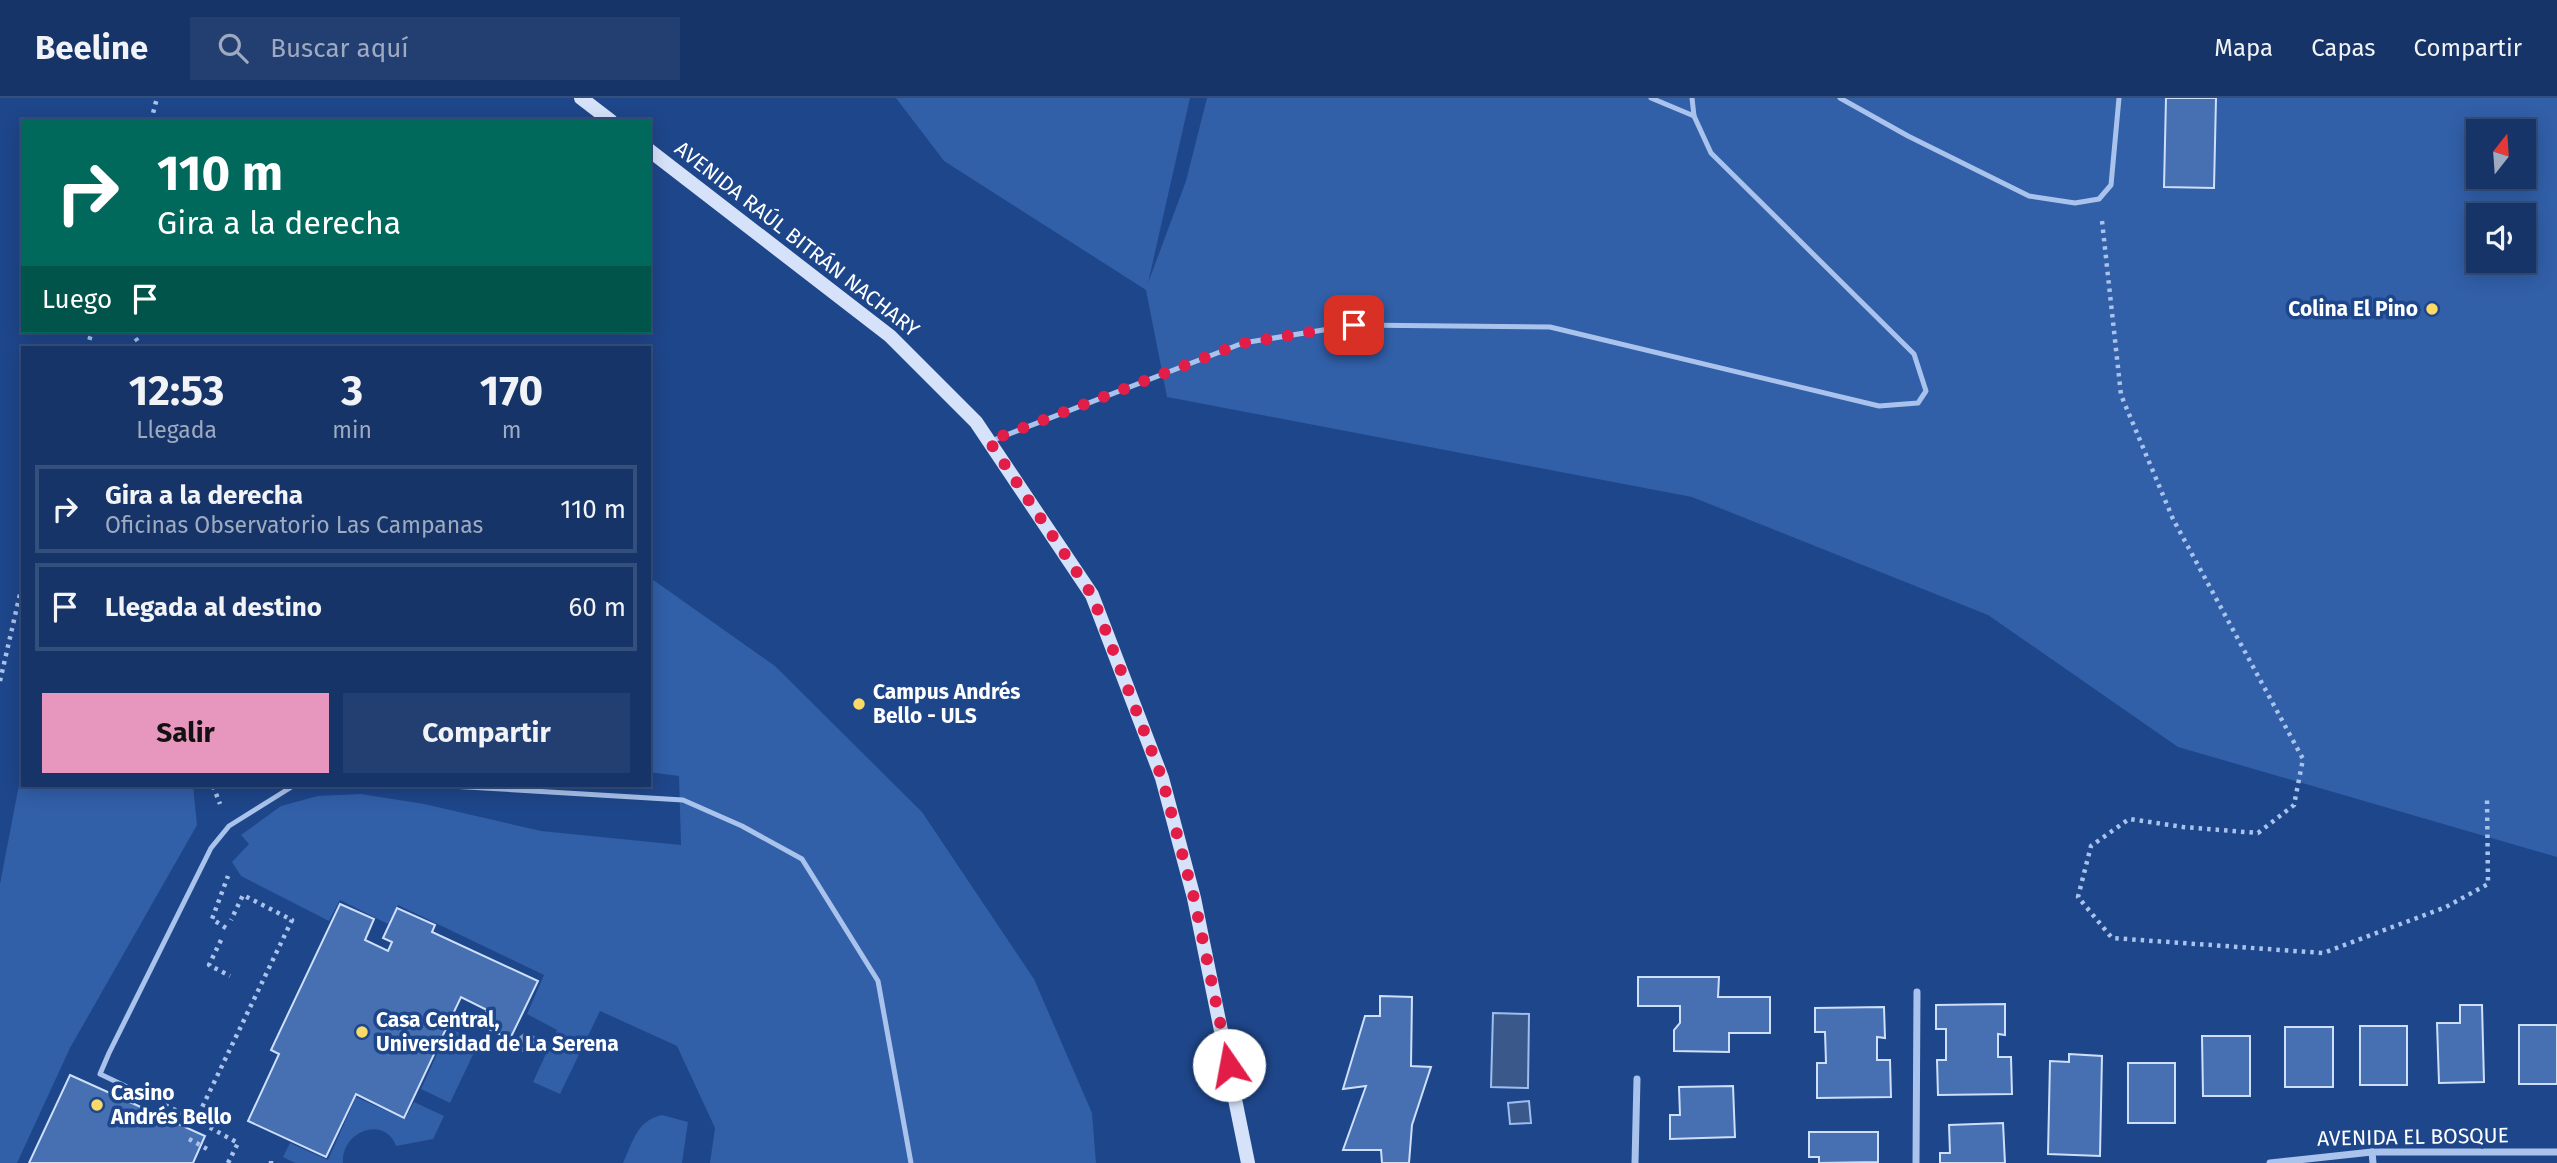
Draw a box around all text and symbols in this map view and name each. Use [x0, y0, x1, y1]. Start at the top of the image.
search box [190, 17, 680, 80]
text: Beeline [35, 28, 148, 68]
icon: search [214, 29, 252, 67]
text: Buscar aquí [270, 33, 409, 64]
text: Mapa [2214, 34, 2273, 62]
text: Capas [2311, 34, 2375, 62]
text: Compartir [2413, 34, 2522, 62]
north arrow [2466, 119, 2536, 189]
map controls [2466, 119, 2536, 273]
street label: AVENIDA RAÚL BITRÁN NACHARY [670, 135, 925, 343]
text: 110 m [157, 144, 283, 203]
icon: right [42, 147, 133, 238]
button: sound [2466, 203, 2536, 273]
text: Gira a la derecha [157, 204, 401, 242]
icon: arrive [126, 280, 164, 318]
text: Luego [42, 284, 112, 315]
pin [1324, 295, 1384, 355]
place label: Colina El Pino [2288, 296, 2418, 322]
marker: Colina El Pino [2424, 301, 2440, 317]
icon: arrive [1335, 306, 1373, 344]
text: 12:53 [129, 366, 224, 416]
text: 3 [341, 366, 363, 416]
text: 170 [480, 366, 543, 416]
text: Llegada [136, 416, 217, 444]
text: min [332, 416, 372, 444]
text: m [502, 416, 521, 444]
text: Gira a la derecha [105, 480, 303, 511]
icon: right [46, 490, 84, 528]
text: 110 m [560, 494, 626, 525]
text: Oficinas Observatorio Las Campanas [105, 511, 483, 539]
icon: arrive [46, 588, 84, 626]
text: Llegada al destino [105, 592, 322, 623]
text: 60 m [568, 592, 626, 623]
place label: Campus Andrés Bello - ULS [873, 679, 1020, 729]
button: Salir [42, 693, 329, 773]
button: Compartir [343, 693, 630, 773]
marker: Campus Andrés Bello - ULS [851, 696, 867, 712]
place label: Casa Central, Universidad de La Serena [376, 1007, 619, 1057]
marker: Casa Central, Universidad de La Serena [354, 1024, 370, 1040]
position arrow [1192, 1028, 1266, 1102]
place label: Casino Andrés Bello [110, 1080, 232, 1130]
marker: Casino Andrés Bello [89, 1097, 105, 1113]
street label: AVENIDA EL BOSQUE [2317, 1122, 2509, 1152]

